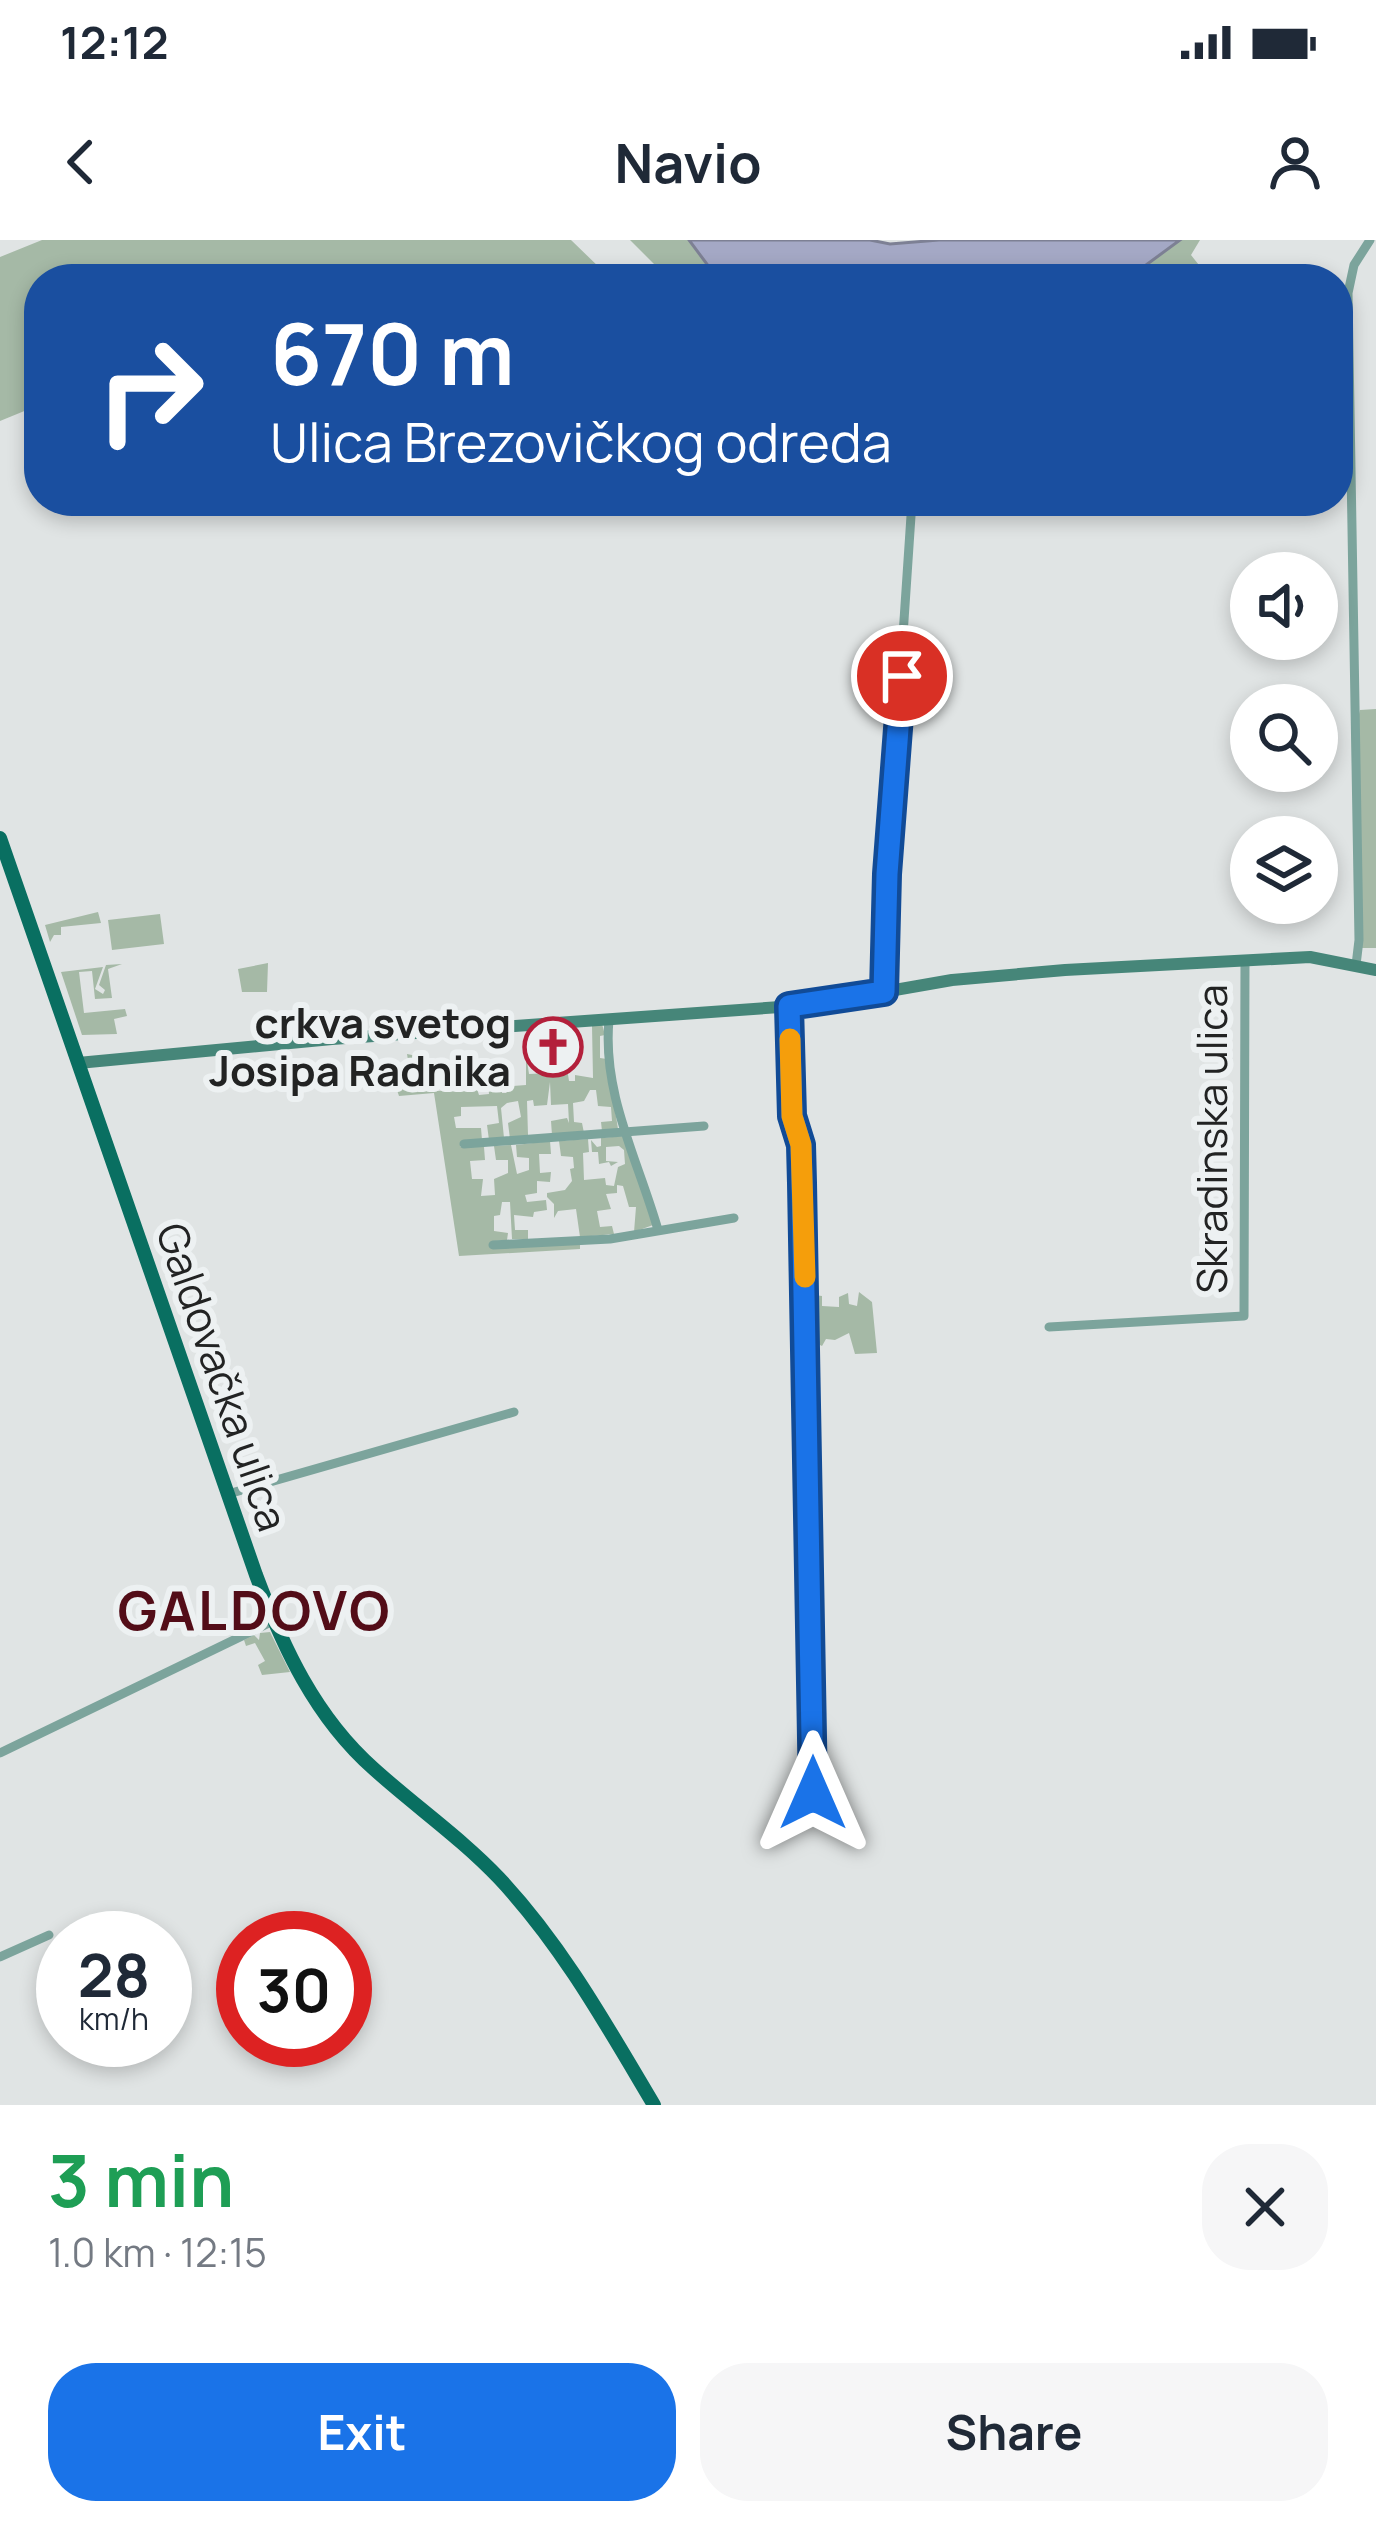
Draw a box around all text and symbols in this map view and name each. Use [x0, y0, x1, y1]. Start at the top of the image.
text: 12:12 [60, 11, 168, 73]
text: Navio [614, 125, 762, 199]
icon: back [48, 129, 114, 195]
icon: person [1262, 129, 1328, 195]
text: 670 m [270, 295, 515, 410]
icon: right [72, 312, 228, 468]
text: Ulica Brezovičkog odreda [270, 404, 892, 478]
map controls [1230, 552, 1338, 924]
button: sound [1230, 552, 1338, 660]
pin [851, 625, 953, 727]
icon: arrive [869, 643, 935, 709]
button: search [1230, 684, 1338, 792]
button: layers [1230, 816, 1338, 924]
street label: Skradinska ulica [1182, 984, 1240, 1294]
place label: crkva svetog Josipa Radnika [209, 993, 511, 1099]
church icon: crkva svetog Josipa Radnika [522, 1016, 584, 1078]
street label: Galdovačka ulica [143, 1215, 303, 1538]
district label: GALDOVO [117, 1572, 393, 1646]
position arrow [750, 1730, 876, 1856]
speed limit sign: 30 [216, 1911, 372, 2067]
text: 28 [78, 1933, 150, 2015]
text: km/h [79, 1998, 149, 2039]
text: 3 min [48, 2130, 234, 2229]
button: close [1202, 2144, 1328, 2270]
text: 1.0 km · 12:15 [48, 2225, 267, 2279]
button: Exit [48, 2363, 676, 2501]
button: Share [700, 2363, 1328, 2501]

